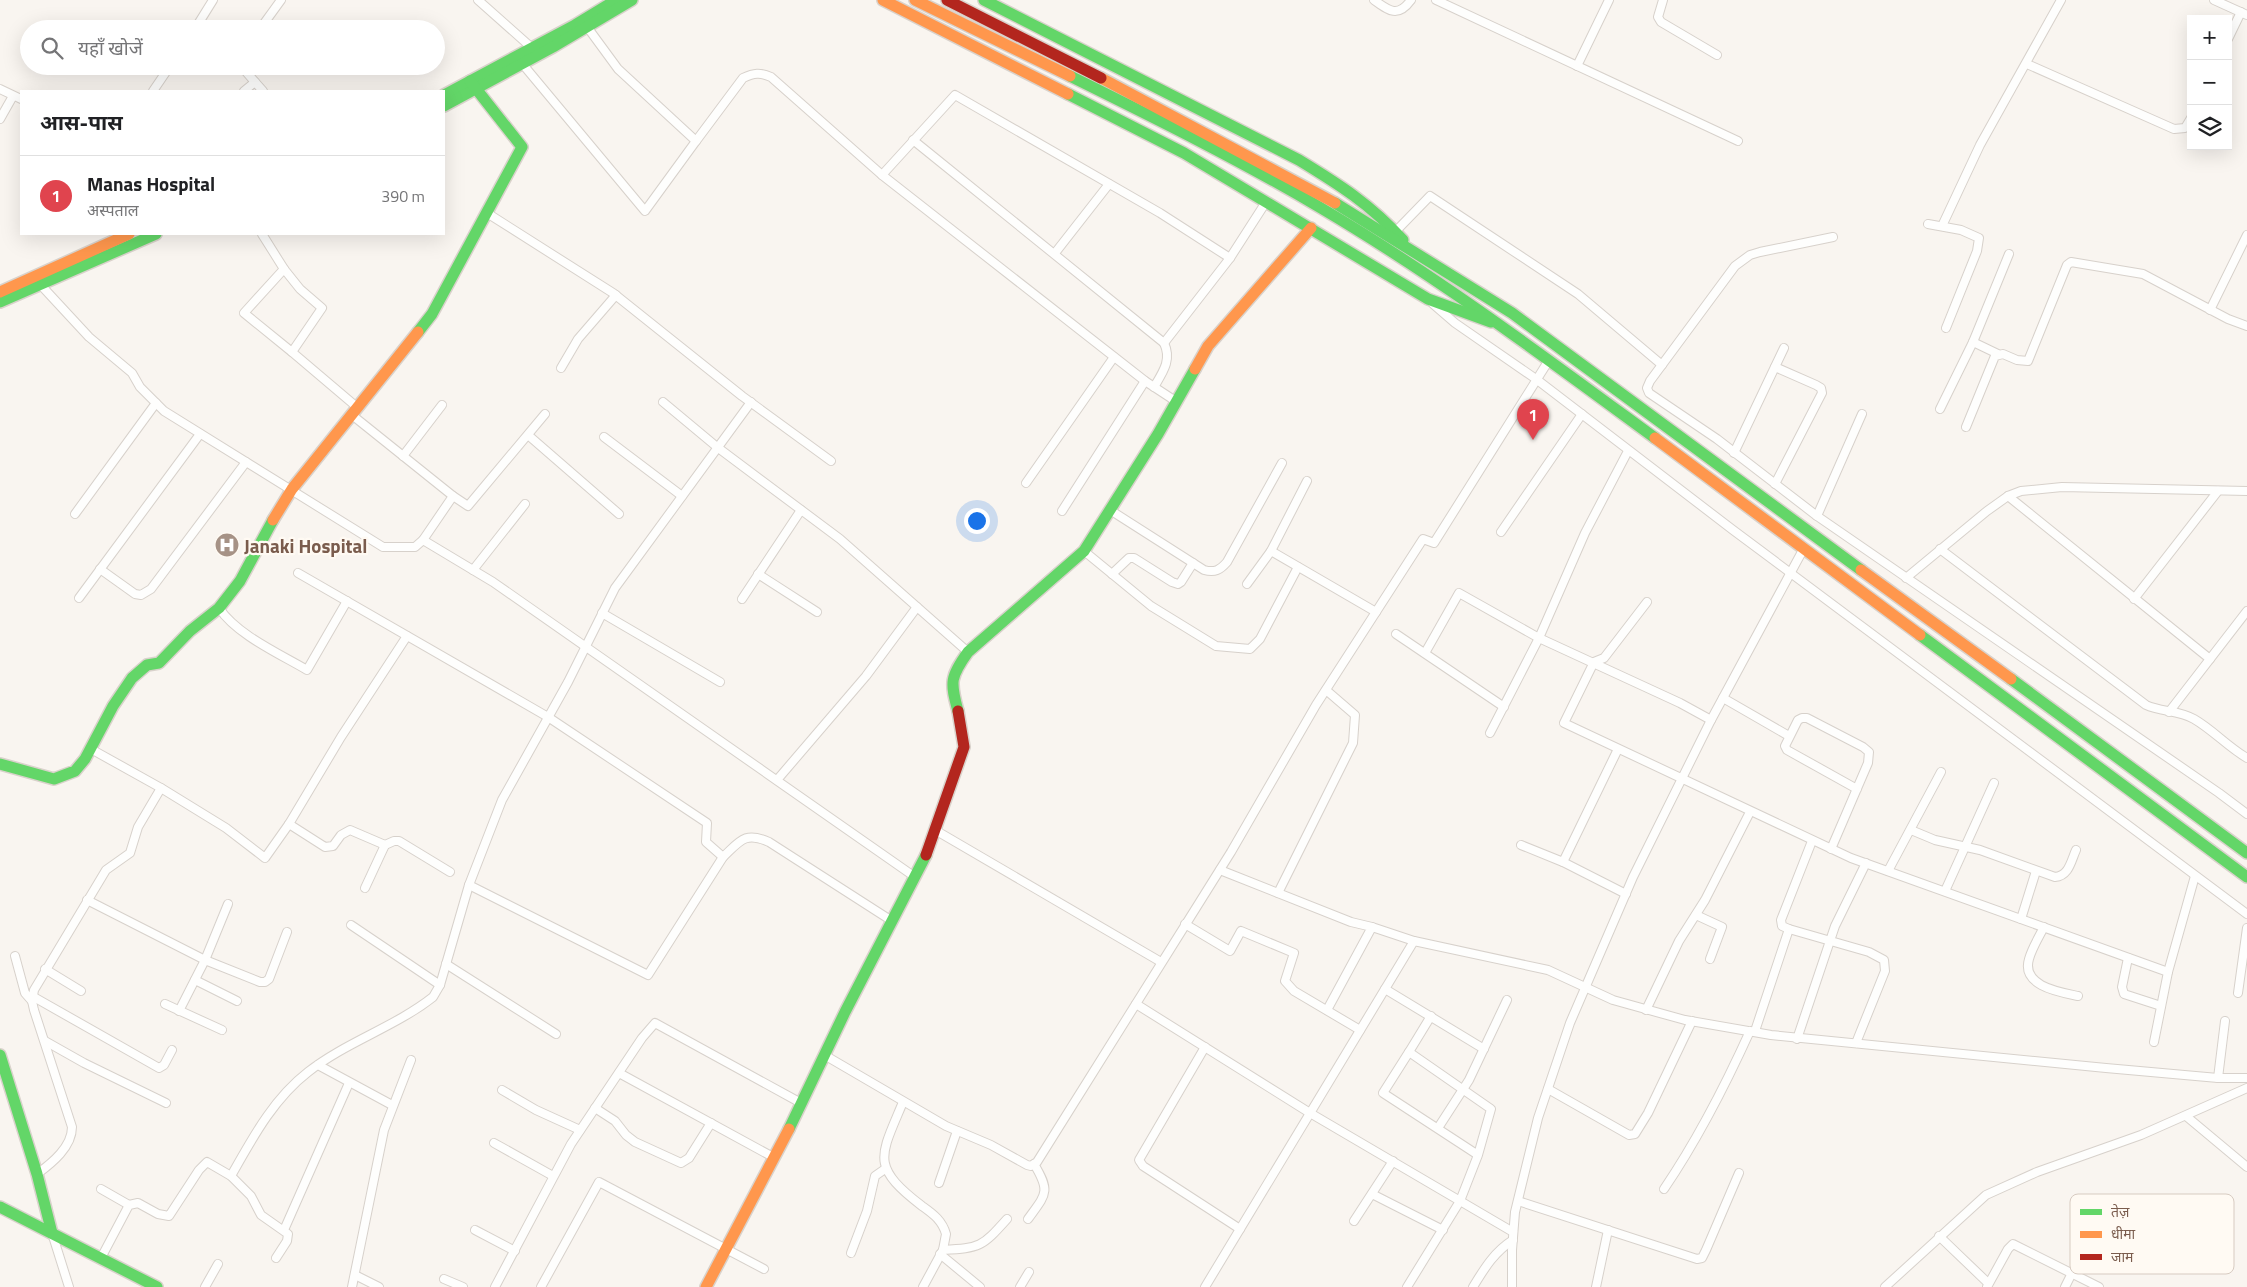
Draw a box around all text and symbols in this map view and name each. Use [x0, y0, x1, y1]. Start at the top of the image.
map controls [2187, 15, 2232, 150]
button: + [2187, 15, 2232, 60]
search box [20, 20, 445, 75]
text: यहाँ खोजें [78, 33, 143, 62]
icon: search [38, 34, 66, 62]
button: − [2187, 60, 2232, 105]
button: layers [2187, 105, 2232, 150]
text: आस-पास [40, 106, 123, 138]
text: Manas Hospital [87, 169, 215, 198]
text: 1 [52, 184, 60, 208]
text: 390 m [381, 184, 425, 208]
text: अस्पताल [87, 198, 139, 222]
pin: 1 [1517, 399, 1549, 440]
your location [964, 508, 990, 534]
place label: Janaki Hospital [244, 531, 367, 560]
hospital icon: Janaki Hospital [214, 532, 240, 558]
legend [2070, 1194, 2234, 1274]
text: तेज़ [2111, 1201, 2130, 1222]
text: धीमा [2111, 1223, 2136, 1244]
text: जाम [2111, 1246, 2134, 1267]

